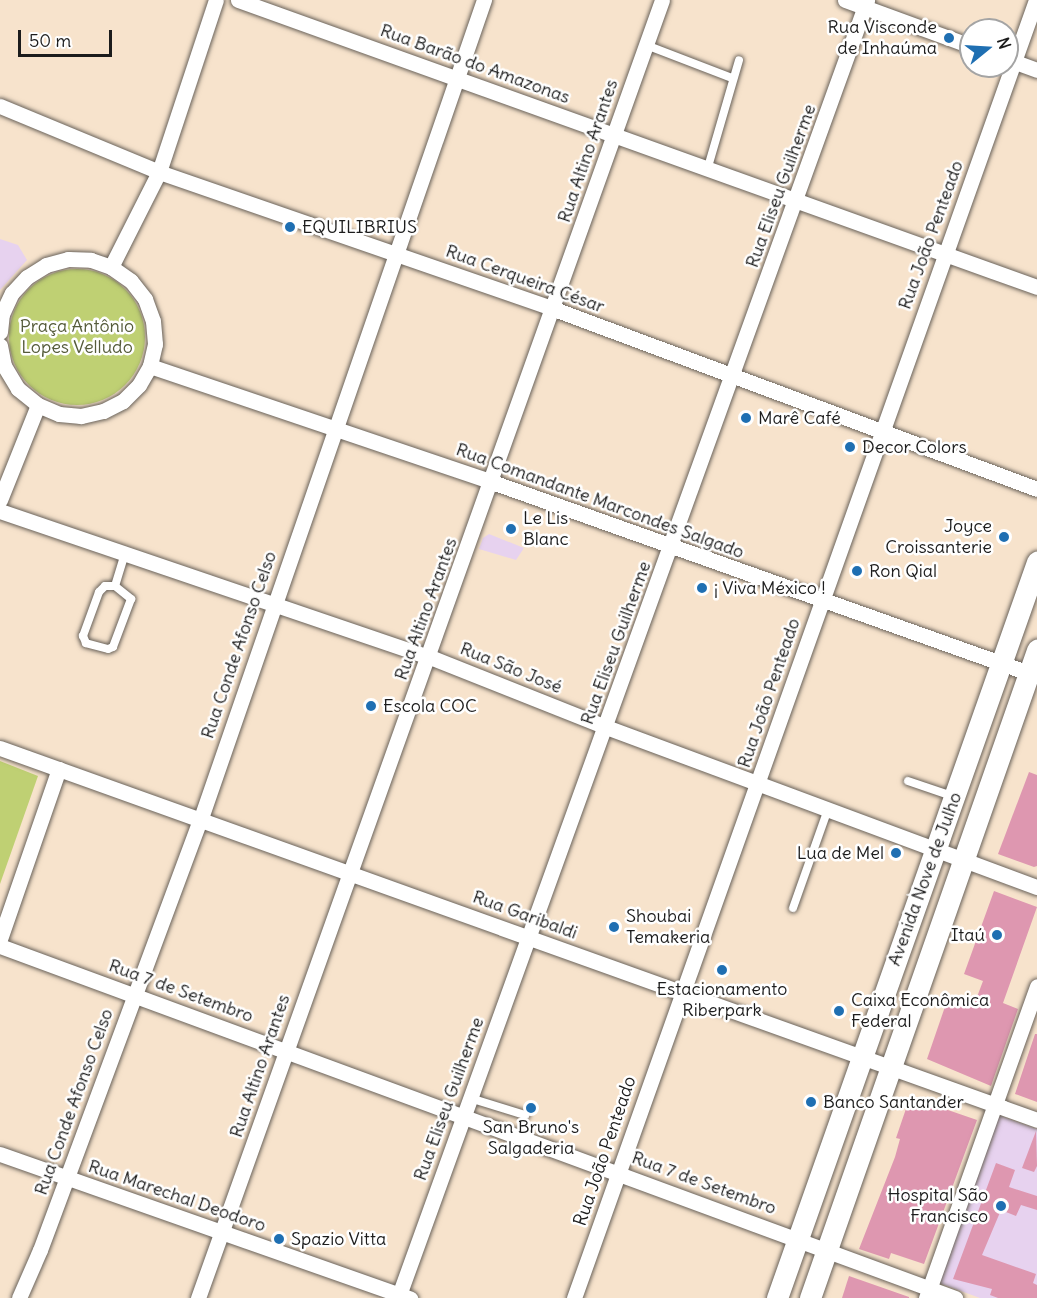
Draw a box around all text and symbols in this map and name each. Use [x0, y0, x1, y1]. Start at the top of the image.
place label: Rua Visconde de Inhaúma [827, 17, 937, 60]
scale bar [21, 18, 116, 56]
north arrow [959, 18, 1019, 78]
street label: Rua Barão do Amazonas [377, 20, 573, 108]
text: 50 m [29, 29, 71, 52]
marker: Rua Visconde de Inhaúma [942, 31, 956, 45]
text: N [993, 35, 1015, 51]
street label: Rua Altino Arantes [553, 77, 623, 225]
street label: Rua Eliseu Guilherme [741, 101, 821, 271]
street label: Rua João Penteado [894, 158, 968, 312]
place label: EQUILIBRIUS [302, 216, 417, 238]
marker: EQUILIBRIUS [283, 220, 297, 234]
street label: Rua Cerqueira César [443, 240, 607, 318]
park label: Praça Antônio Lopes Velludo [20, 316, 134, 358]
place label: Marê Café [758, 407, 841, 429]
marker: Marê Café [739, 411, 753, 425]
place label: Decor Colors [862, 436, 967, 458]
street label: Rua Comandante Marcondes Salgado [453, 439, 747, 563]
marker: Decor Colors [843, 440, 857, 454]
place label: Le Lis Blanc [523, 508, 569, 550]
place label: Joyce Croissanterie [885, 516, 992, 558]
marker: Le Lis Blanc [504, 522, 518, 536]
marker: Joyce Croissanterie [997, 530, 1011, 544]
street label: Rua Altino Arantes [390, 535, 462, 683]
street label: Rua Conde Afonso Celso [197, 548, 281, 742]
street label: Rua Eliseu Guilherme [576, 558, 656, 728]
place label: Ron Qial [869, 560, 937, 582]
marker: Ron Qial [850, 564, 864, 578]
place label: ¡ Viva México ! [714, 577, 826, 599]
marker: ¡ Viva México ! [695, 581, 709, 595]
street label: Rua João Penteado [733, 615, 805, 771]
street label: Rua São José [457, 638, 565, 698]
place label: Escola COC [383, 695, 477, 717]
marker: Escola COC [364, 699, 378, 713]
street label: Avenida Nove de Julho [884, 789, 966, 969]
place label: Lua de Mel [797, 842, 884, 864]
marker: Lua de Mel [889, 846, 903, 860]
street label: Rua Garibaldi [470, 886, 580, 944]
place label: Shoubai Temakeria [626, 906, 710, 948]
marker: Shoubai Temakeria [607, 920, 621, 934]
place label: Itaú [951, 924, 985, 946]
marker: Itaú [990, 928, 1004, 942]
street label: Rua 7 de Setembro [106, 955, 256, 1027]
marker: Estacionamento Riberpark [715, 963, 729, 977]
place label: Estacionamento Riberpark [657, 979, 787, 1022]
place label: Caixa Econômica Federal [851, 990, 989, 1032]
street label: Rua Altino Arantes [225, 992, 295, 1140]
marker: Caixa Econômica Federal [832, 1004, 846, 1018]
street label: Rua Conde Afonso Celso [30, 1006, 118, 1198]
street label: Rua Eliseu Guilherme [409, 1014, 489, 1184]
street label: Rua João Penteado [569, 1073, 641, 1229]
place label: Banco Santander [823, 1091, 964, 1113]
marker: Banco Santander [804, 1095, 818, 1109]
marker: San Bruno's Salgaderia [524, 1101, 538, 1115]
place label: San Bruno's Salgaderia [483, 1117, 579, 1160]
street label: Rua 7 de Setembro [629, 1147, 779, 1219]
street label: Rua Marechal Deodoro [85, 1155, 269, 1237]
place label: Hospital São Francisco [888, 1185, 988, 1228]
marker: Hospital São Francisco [992, 1197, 1010, 1215]
place label: Spazio Vitta [291, 1228, 386, 1250]
marker: Spazio Vitta [272, 1232, 286, 1246]

